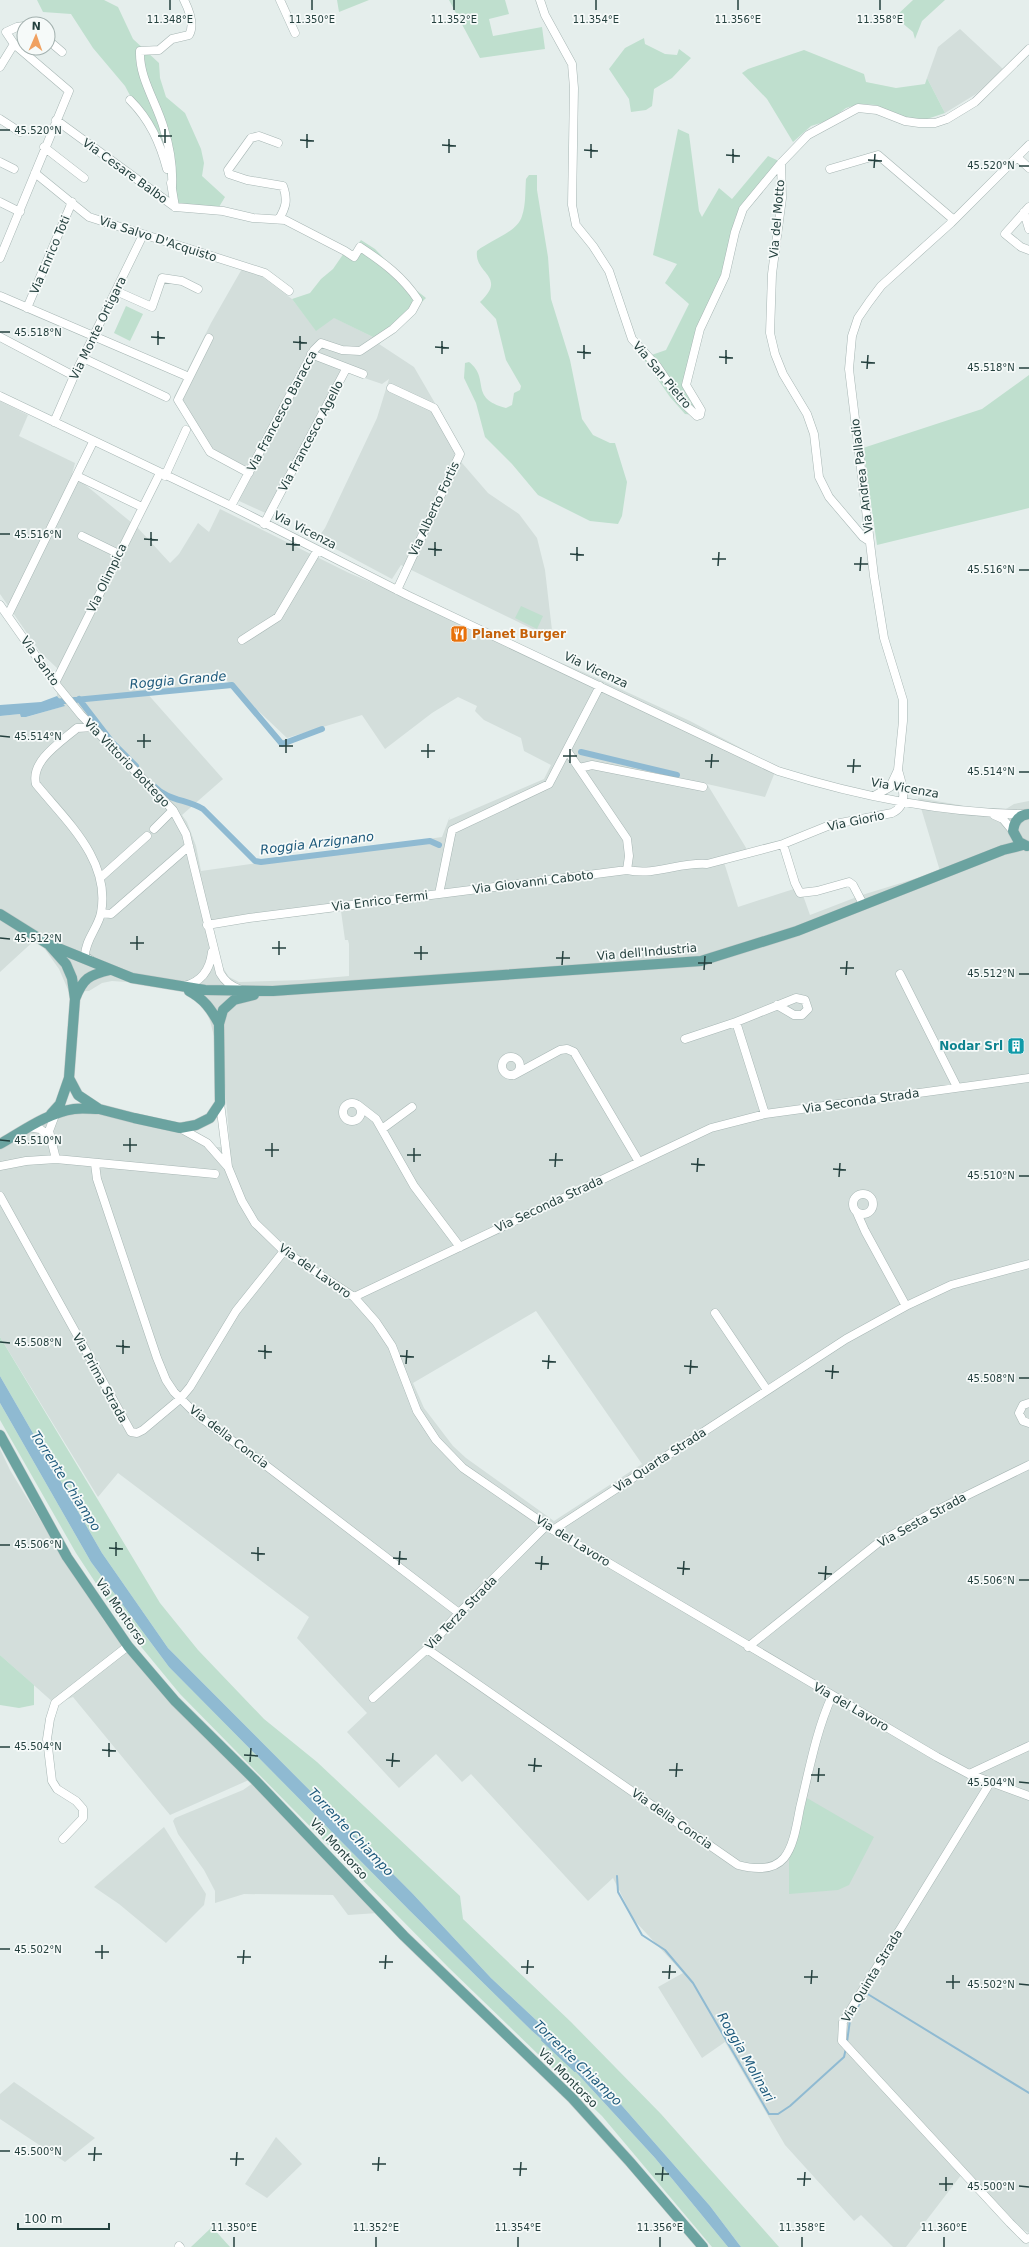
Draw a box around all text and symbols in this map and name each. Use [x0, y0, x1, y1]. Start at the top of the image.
text: 11.348°E [147, 14, 193, 25]
text: 11.350°E [289, 14, 335, 25]
text: 11.352°E [431, 14, 477, 25]
text: 11.354°E [573, 14, 619, 25]
text: 11.356°E [715, 14, 761, 25]
text: 11.358°E [857, 14, 903, 25]
north arrow [16, 16, 56, 56]
text: N [31, 20, 41, 33]
text: 45.520°N [14, 125, 62, 136]
street label: Via Cesare Balbo [80, 135, 170, 207]
text: 45.520°N [967, 160, 1015, 171]
street label: Via del Motto [767, 179, 787, 259]
street label: Via Enrico Toti [27, 213, 73, 297]
street label: Via Salvo D'Acquisto [97, 213, 219, 265]
street label: Via Monte Ortigara [67, 274, 129, 382]
text: 45.518°N [14, 327, 62, 338]
street label: Via San Pietro [630, 339, 694, 411]
street label: Via Francesco Baracca [244, 348, 320, 474]
text: 45.518°N [967, 362, 1015, 373]
street label: Via Francesco Agello [276, 378, 346, 494]
street label: Via Andrea Palladio [848, 418, 876, 534]
street label: Via Alberto Fortis [406, 459, 462, 559]
street label: Via Vicenza [271, 508, 339, 552]
text: 45.516°N [14, 529, 62, 540]
street label: Via Olimpica [84, 541, 130, 615]
text: 45.516°N [967, 564, 1015, 575]
restaurant icon: Planet Burger [449, 624, 469, 644]
place label: Planet Burger [472, 627, 566, 641]
street label: Via Santo [18, 634, 62, 688]
street label: Via Vicenza [562, 649, 630, 691]
water label: Roggia Grande [129, 668, 227, 692]
street label: Via Vittorio Bottego [81, 716, 173, 810]
text: 45.514°N [14, 731, 62, 742]
text: 45.514°N [967, 766, 1015, 777]
street label: Via Vicenza [870, 775, 940, 801]
street label: Via Giorio [826, 808, 886, 834]
water label: Roggia Arzignano [259, 829, 375, 857]
street label: Via Giovanni Caboto [472, 868, 594, 896]
street label: Via Enrico Fermi [331, 888, 429, 914]
text: 45.512°N [14, 933, 62, 944]
street label: Via dell'Industria [596, 941, 698, 963]
text: 45.512°N [967, 968, 1015, 979]
building icon: Nodar Srl [1006, 1036, 1026, 1056]
place label: Nodar Srl [939, 1039, 1003, 1053]
street label: Via Seconda Strada [802, 1086, 920, 1116]
text: 45.510°N [14, 1135, 62, 1146]
text: 45.510°N [967, 1170, 1015, 1181]
street label: Via Seconda Strada [493, 1173, 605, 1235]
street label: Via del Lavoro [276, 1241, 354, 1301]
street label: Via Prima Strada [70, 1331, 130, 1425]
text: 45.508°N [14, 1337, 62, 1348]
text: 45.508°N [967, 1373, 1015, 1384]
street label: Via della Concia [186, 1403, 272, 1471]
street label: Via Quarta Strada [611, 1425, 709, 1495]
water label: Torrente Chiampo [28, 1428, 104, 1534]
street label: Via Sesta Strada [875, 1490, 969, 1550]
street label: Via del Lavoro [533, 1513, 613, 1569]
text: 45.506°N [14, 1539, 62, 1550]
street label: Via Terza Strada [422, 1573, 500, 1653]
text: 45.506°N [967, 1575, 1015, 1586]
street label: Via Montorso [93, 1576, 149, 1648]
street label: Via del Lavoro [811, 1680, 891, 1734]
text: 45.504°N [14, 1741, 62, 1752]
text: 45.504°N [967, 1777, 1015, 1788]
water label: Torrente Chiampo [305, 1785, 397, 1879]
street label: Via della Concia [629, 1786, 715, 1852]
street label: Via Montorso [307, 1816, 371, 1882]
street label: Via Quinta Strada [839, 1927, 905, 2025]
text: 45.502°N [14, 1944, 62, 1955]
text: 45.502°N [967, 1979, 1015, 1990]
water label: Roggia Molinari [714, 2010, 778, 2105]
water label: Torrente Chiampo [531, 2017, 625, 2109]
street label: Via Montorso [535, 2045, 601, 2111]
text: 45.500°N [14, 2146, 62, 2157]
text: 45.500°N [967, 2181, 1015, 2192]
scale bar [18, 2205, 109, 2231]
text: 100 m [24, 2212, 62, 2226]
text: 11.350°E [211, 2222, 257, 2233]
text: 11.352°E [353, 2222, 399, 2233]
text: 11.354°E [495, 2222, 541, 2233]
text: 11.356°E [637, 2222, 683, 2233]
text: 11.358°E [779, 2222, 825, 2233]
text: 11.360°E [921, 2222, 967, 2233]

